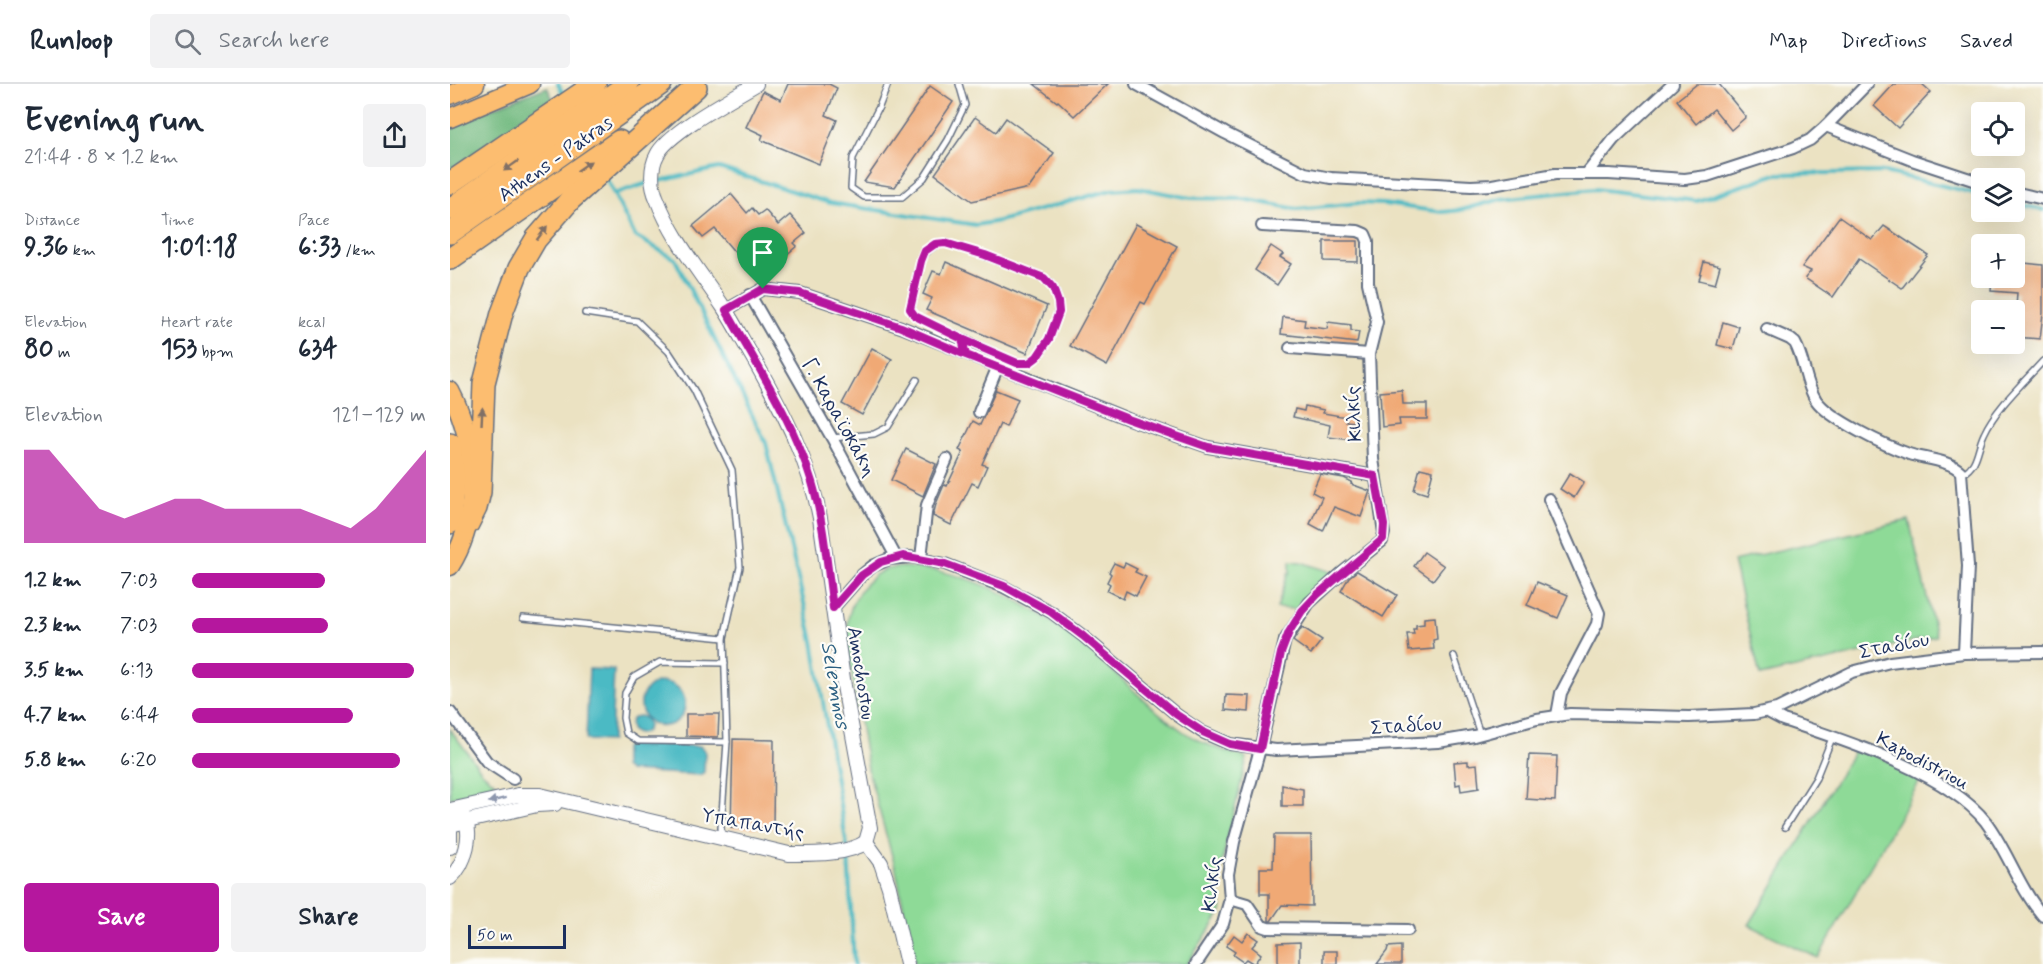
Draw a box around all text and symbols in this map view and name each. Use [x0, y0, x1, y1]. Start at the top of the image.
search box [150, 14, 570, 68]
text: Runloop [30, 23, 114, 60]
icon: search [171, 25, 204, 58]
text: Search here [219, 27, 329, 55]
text: Map [1769, 27, 1808, 55]
text: Directions [1841, 27, 1927, 55]
text: Saved [1960, 27, 2013, 55]
text: Evening run [24, 99, 204, 143]
map controls [1971, 102, 2025, 354]
button: locate [1971, 102, 2025, 156]
button: share [363, 104, 426, 167]
street label: Athens - Patras [493, 110, 619, 209]
text: 21:44 · 8 × 1.2 km [24, 144, 179, 171]
one-way arrow [503, 160, 519, 171]
one-way arrow [576, 161, 592, 172]
button: layers [1971, 168, 2025, 222]
text: Distance [24, 210, 80, 231]
text: Time [161, 210, 195, 231]
text: Pace [298, 210, 330, 231]
one-way arrow [535, 225, 547, 240]
pin [737, 227, 788, 289]
text: 9.36 [24, 231, 68, 265]
text: 1:01:18 [161, 231, 238, 265]
text: 6:33 [298, 231, 341, 265]
button: + [1971, 234, 2025, 288]
icon: arrive [746, 236, 779, 269]
text: km [68, 240, 96, 261]
text: /km [341, 240, 376, 261]
button: − [1971, 300, 2025, 354]
text: Elevation [24, 312, 87, 333]
text: Heart rate [161, 312, 233, 333]
text: kcal [298, 312, 325, 333]
text: 80 [24, 333, 54, 367]
text: 153 [161, 333, 197, 367]
text: 634 [298, 333, 338, 367]
text: m [54, 342, 71, 363]
text: bpm [197, 342, 234, 363]
street label: Γ. Καραϊσκάκη [795, 354, 882, 482]
street label: Κιλκίς [1340, 385, 1369, 442]
text: Elevation [24, 402, 103, 429]
text: 121–129 m [332, 402, 426, 429]
one-way arrow [478, 406, 487, 425]
text: 1.2 km [24, 567, 81, 594]
text: 7:03 [120, 567, 157, 594]
text: 2.3 km [24, 612, 82, 639]
text: 7:03 [120, 612, 157, 639]
street label: Amochostou [840, 625, 881, 722]
street label: Σταδίου [1857, 626, 1932, 666]
water label: Selemnos [814, 639, 857, 734]
text: 3.5 km [24, 657, 84, 684]
text: 6:13 [120, 657, 153, 684]
text: 4.7 km [24, 702, 87, 729]
text: 6:44 [120, 702, 159, 729]
street label: Σταδίου [1370, 711, 1442, 742]
street label: Kapodistriou [1871, 726, 1973, 797]
text: 5.8 km [24, 747, 86, 774]
text: 6:20 [120, 747, 157, 774]
one-way arrow [487, 796, 506, 805]
street label: Υπαπαντής [699, 802, 806, 847]
street label: Κιλκίς [1196, 855, 1229, 913]
button: Save [24, 883, 219, 952]
button: Share [231, 883, 426, 952]
scale bar [468, 922, 566, 950]
text: 50 m [477, 925, 513, 946]

